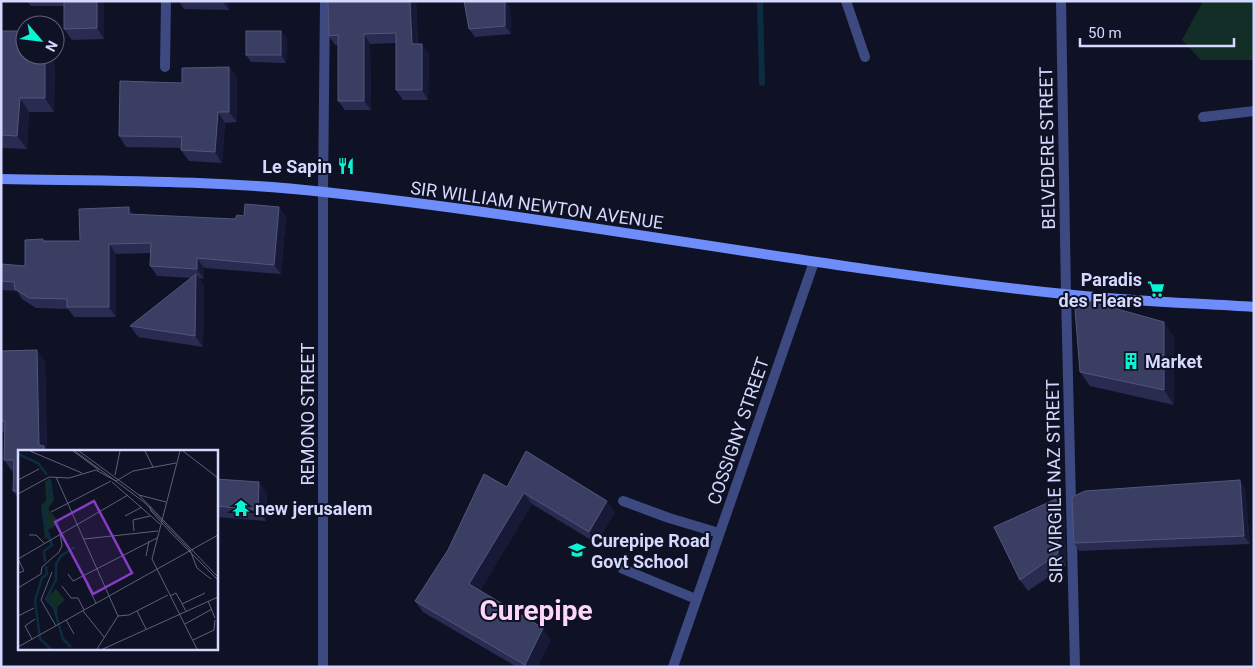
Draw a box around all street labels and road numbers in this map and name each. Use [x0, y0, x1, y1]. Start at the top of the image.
street label: BELVEDERE STREET [1035, 66, 1059, 230]
street label: SIR WILLIAM NEWTON AVENUE [409, 177, 665, 233]
street label: REMONO STREET [297, 342, 318, 486]
street label: COSSIGNY STREET [703, 354, 773, 507]
street label: SIR VIRGILE NAZ STREET [1042, 379, 1066, 583]

